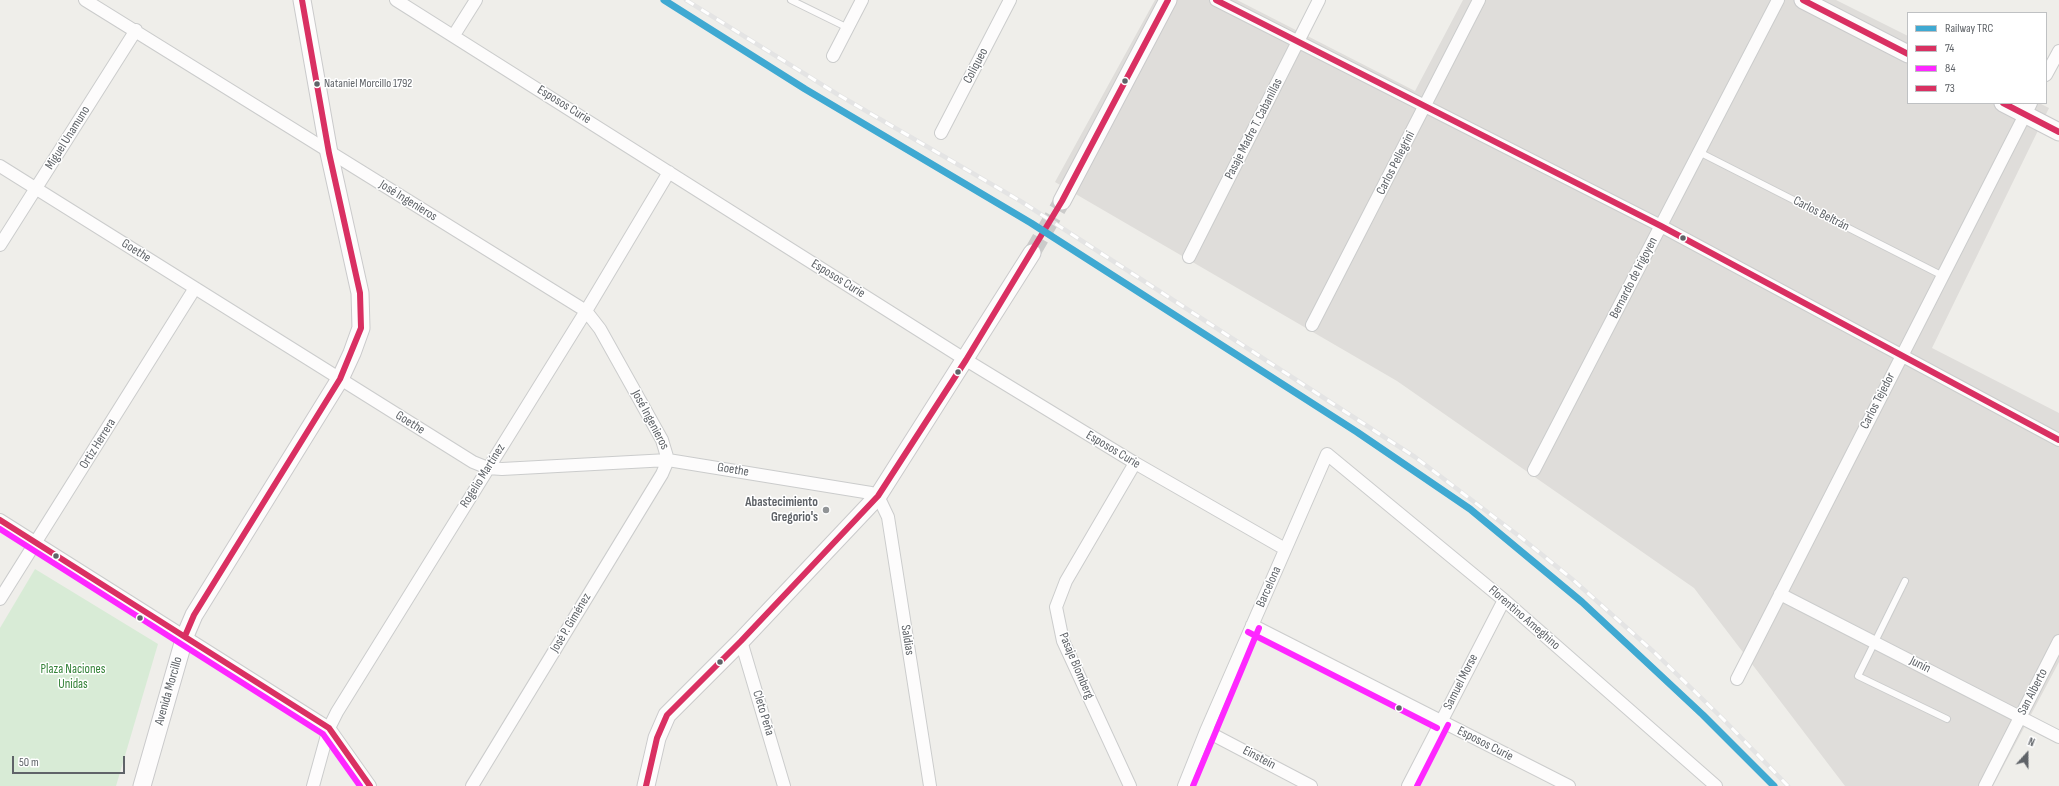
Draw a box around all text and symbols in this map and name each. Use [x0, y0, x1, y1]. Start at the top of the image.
legend [1907, 12, 2047, 104]
text: Railway TRC [1945, 21, 1993, 36]
text: 74 [1945, 41, 1954, 56]
street label: Coliqueo [960, 45, 992, 87]
text: 84 [1945, 61, 1956, 76]
unlabelled marker [1120, 76, 1130, 86]
street label: Pasaje Madre T. Cabanillas [1222, 76, 1286, 182]
place label: Nataniel Morcillo 1792 [324, 77, 412, 91]
marker: Nataniel Morcillo 1792 [312, 79, 322, 89]
text: 73 [1945, 81, 1955, 96]
street label: Esposos Curie [534, 82, 594, 128]
street label: Miguel Unamuno [42, 103, 94, 173]
street label: Carlos Pellegrini [1373, 129, 1419, 197]
street label: José Ingenieros [376, 177, 440, 225]
street label: Carlos Beltrán [1790, 193, 1852, 235]
unlabelled marker [1678, 233, 1688, 243]
street label: Bernardo de Irigoyen [1607, 235, 1661, 321]
street label: Goethe [118, 236, 154, 266]
street label: Esposos Curie [808, 256, 868, 302]
unlabelled marker [953, 367, 963, 377]
street label: Carlos Tejedor [1857, 370, 1899, 432]
street label: José Ingenieros [628, 387, 672, 453]
street label: Goethe [392, 408, 428, 438]
street label: Ortiz Herrera [76, 416, 120, 472]
street label: Esposos Curie [1083, 428, 1143, 472]
street label: Rogelio Martínez [457, 441, 509, 511]
street label: Goethe [716, 460, 750, 480]
place label: Abastecimiento Gregorio's [745, 495, 818, 526]
marker: Abastecimiento Gregorio's [821, 505, 831, 515]
unlabelled marker [51, 551, 61, 561]
street label: Barcelona [1253, 564, 1285, 610]
street label: Florentino Ameghino [1485, 583, 1563, 653]
street label: José P. Giménez [547, 591, 595, 655]
unlabelled marker [135, 613, 145, 623]
street label: Saldias [897, 624, 917, 656]
street label: Pasaje Blomberg [1055, 630, 1097, 702]
street label: Samuel Morse [1440, 651, 1482, 713]
street label: Junín [1907, 653, 1933, 677]
street label: Avenida Morcillo [152, 655, 186, 727]
unlabelled marker [715, 657, 725, 667]
park label: Plaza Naciones Unidas [41, 662, 105, 693]
street label: San Alberto [2015, 666, 2051, 718]
street label: Cleto Peña [749, 688, 777, 738]
unlabelled marker [1394, 703, 1404, 713]
street label: Esposos Curie [1454, 723, 1516, 765]
north arrow [2007, 734, 2047, 774]
text: N [2026, 735, 2037, 749]
street label: Einstein [1240, 743, 1278, 773]
scale bar [14, 748, 127, 774]
text: 50 m [19, 755, 39, 770]

